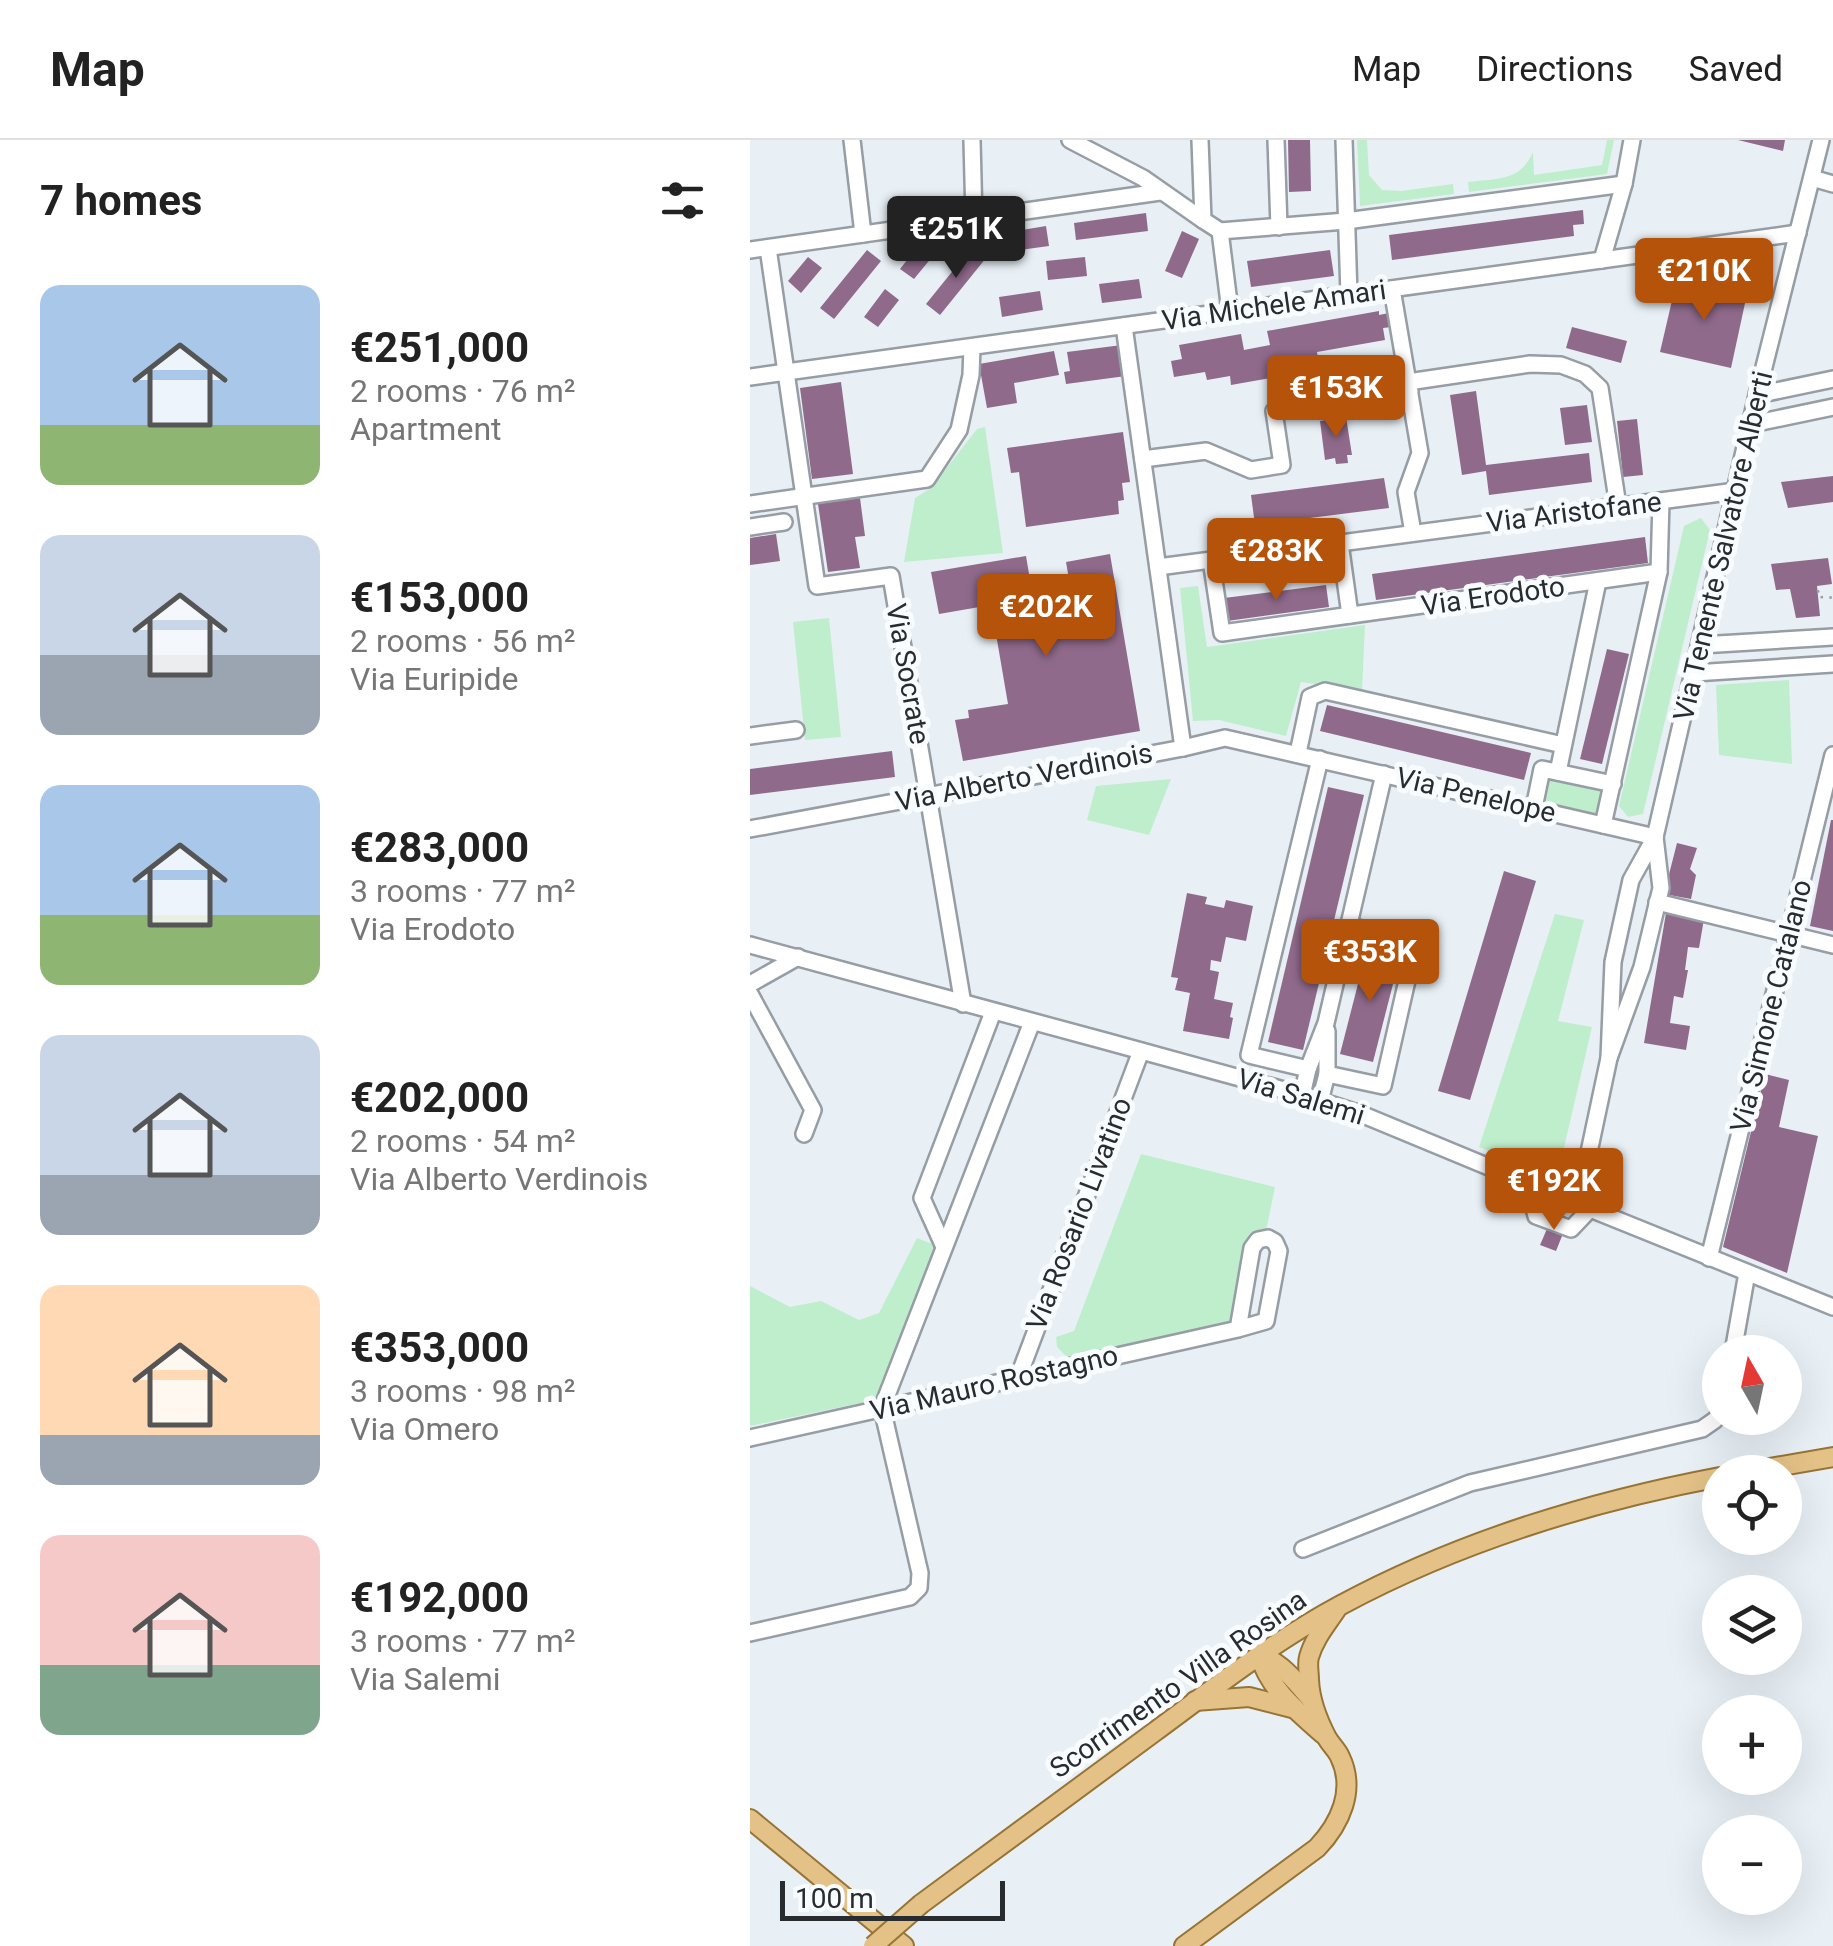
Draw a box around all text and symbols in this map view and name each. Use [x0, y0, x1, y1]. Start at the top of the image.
text: Map [50, 41, 145, 98]
text: Map [1352, 49, 1421, 90]
text: Directions [1476, 49, 1633, 90]
text: Saved [1688, 49, 1783, 90]
icon: filters [655, 173, 710, 228]
text: 7 homes [40, 176, 202, 225]
pin: €251K [886, 196, 1026, 281]
text: €251K [909, 209, 1003, 247]
pin: €210K [1634, 238, 1774, 323]
text: €210K [1657, 251, 1751, 289]
street label: Via Michele Amari [1160, 273, 1388, 337]
text: €251,000 [350, 323, 529, 372]
icon: home [120, 325, 240, 445]
pin: €153K [1266, 355, 1406, 440]
text: €153K [1289, 368, 1383, 406]
street label: Via Tenente Salvatore Alberti [1667, 368, 1779, 724]
text: 2 rooms · 76 m² [350, 372, 575, 410]
text: Apartment [350, 410, 502, 448]
street label: Via Aristofane [1485, 485, 1663, 539]
pin: €283K [1206, 518, 1346, 603]
text: €283K [1229, 531, 1323, 569]
street label: Via Erodoto [1419, 570, 1567, 622]
text: €153,000 [350, 573, 529, 622]
pin: €202K [976, 574, 1116, 659]
icon: home [120, 575, 240, 695]
text: €202K [999, 587, 1093, 625]
street label: Via Socrate [879, 601, 937, 747]
text: 2 rooms · 56 m² [350, 622, 575, 660]
text: Via Euripide [350, 660, 518, 698]
street label: Via Alberto Verdinois [893, 736, 1155, 818]
street label: Via Penelope [1393, 761, 1559, 829]
text: €283,000 [350, 823, 529, 872]
icon: home [120, 825, 240, 945]
text: 3 rooms · 77 m² [350, 872, 575, 910]
street label: Via Simone Catalano [1724, 876, 1818, 1136]
text: Via Erodoto [350, 910, 515, 948]
pin: €353K [1300, 919, 1440, 1004]
text: €353K [1323, 932, 1417, 970]
street label: Via Salemi [1233, 1062, 1369, 1132]
text: €202,000 [350, 1073, 529, 1122]
icon: home [120, 1075, 240, 1195]
street label: Via Rosario Livatino [1019, 1093, 1139, 1335]
text: 2 rooms · 54 m² [350, 1122, 575, 1160]
pin: €192K [1484, 1148, 1624, 1233]
text: Via Alberto Verdinois [350, 1160, 648, 1198]
text: €192K [1507, 1161, 1601, 1199]
text: €353,000 [350, 1323, 529, 1372]
icon: home [120, 1325, 240, 1445]
north arrow [1702, 1335, 1802, 1435]
map controls [1702, 1335, 1802, 1915]
street label: Via Mauro Rostagno [867, 1338, 1121, 1428]
text: 3 rooms · 98 m² [350, 1372, 575, 1410]
text: Via Omero [350, 1410, 499, 1448]
button: locate [1702, 1455, 1802, 1555]
text: €192,000 [350, 1573, 529, 1622]
icon: home [120, 1575, 240, 1695]
button: layers [1702, 1575, 1802, 1675]
street label: Scorrimento Villa Rosina [1043, 1583, 1313, 1785]
text: 3 rooms · 77 m² [350, 1622, 575, 1660]
text: Via Salemi [350, 1660, 501, 1698]
button: + [1702, 1695, 1802, 1795]
button: − [1702, 1815, 1802, 1915]
scale bar [780, 1876, 1005, 1920]
text: 100 m [795, 1882, 874, 1915]

